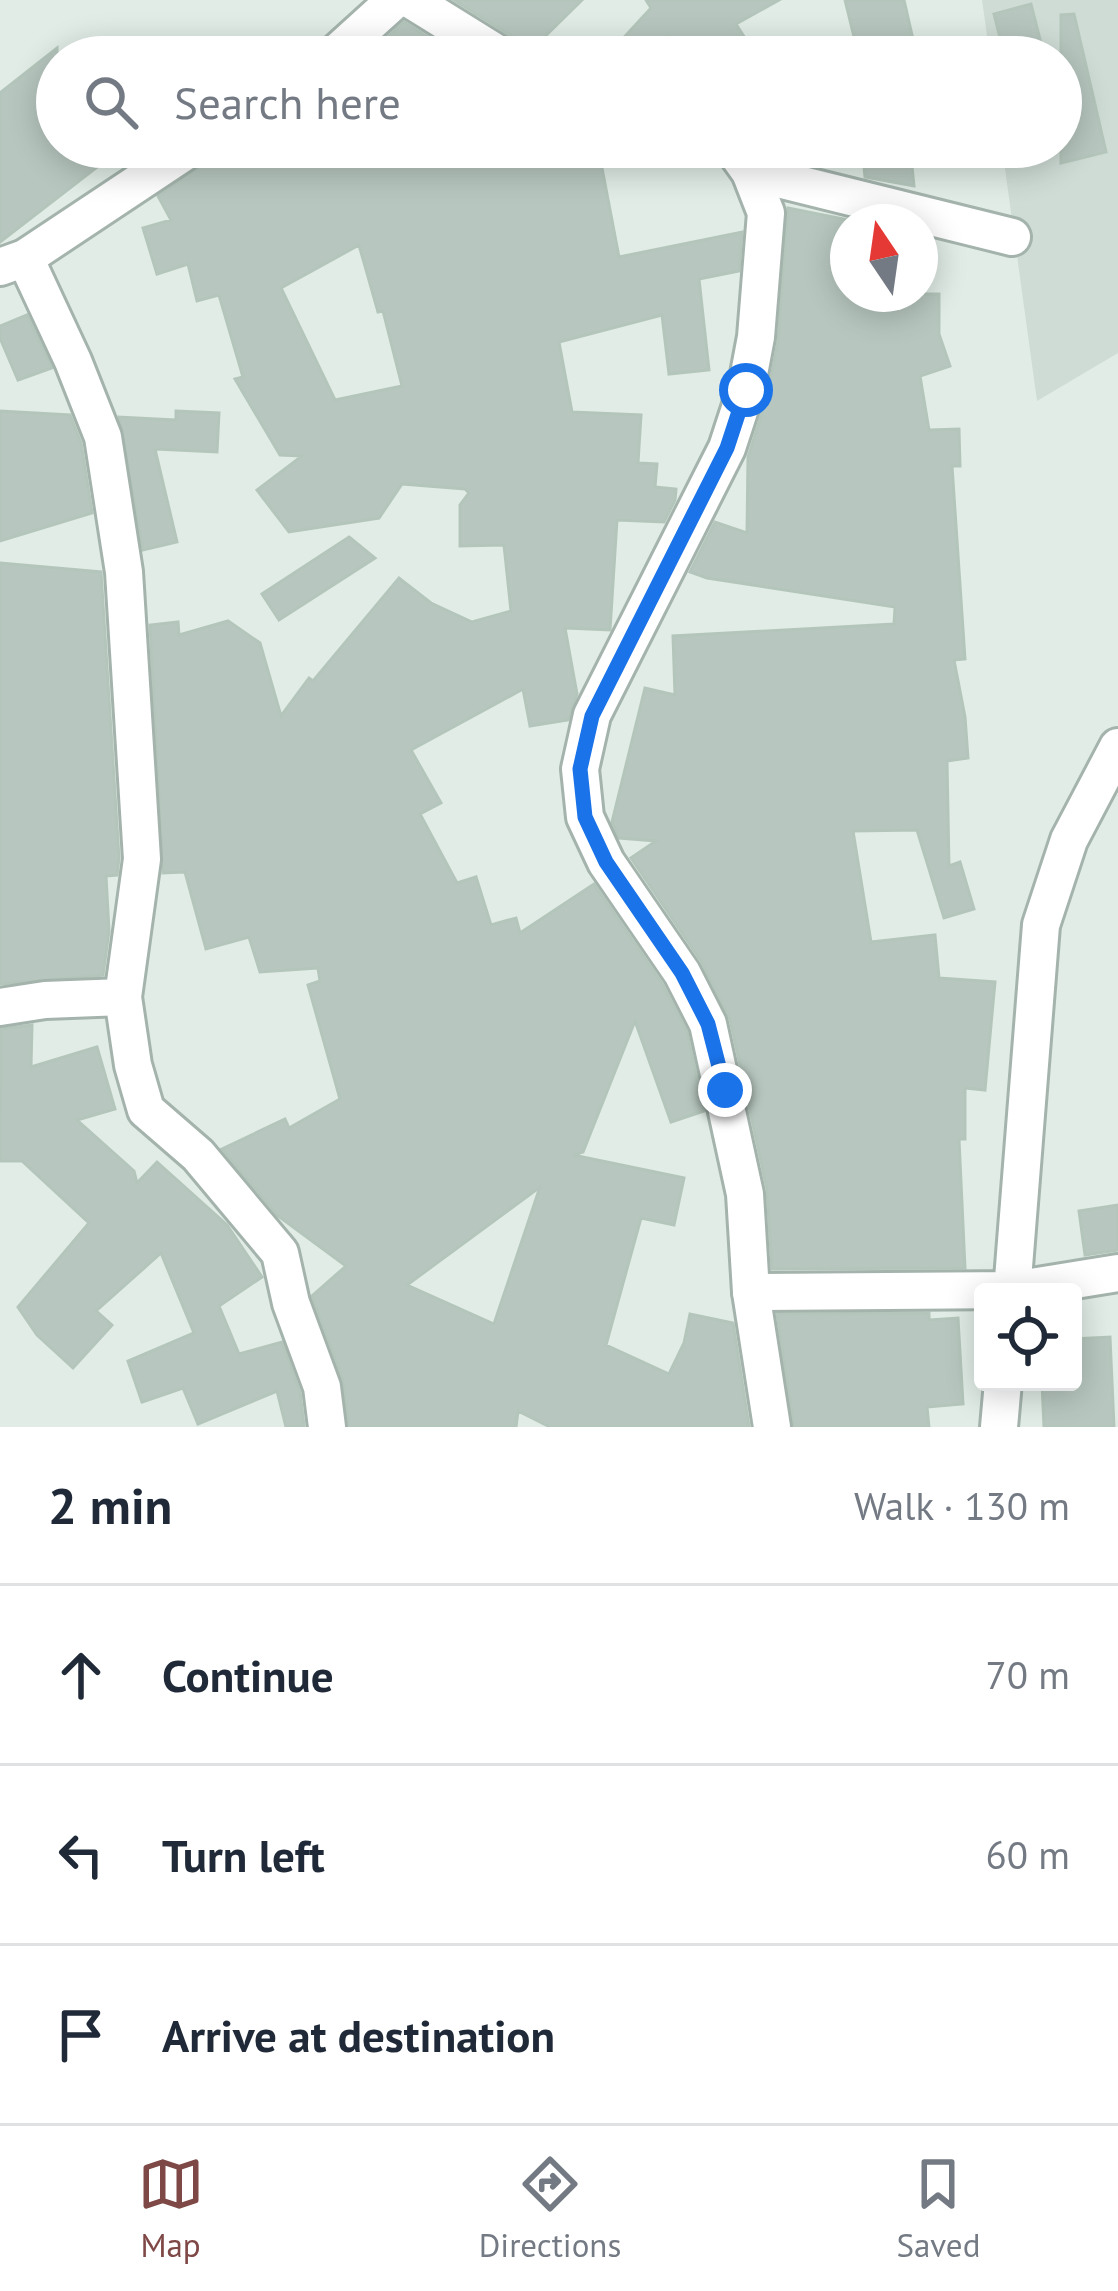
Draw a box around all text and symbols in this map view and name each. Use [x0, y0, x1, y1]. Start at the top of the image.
search box [36, 36, 1082, 168]
icon: search [78, 69, 144, 135]
text: Search here [174, 73, 401, 131]
north arrow [830, 204, 938, 312]
route start [719, 363, 773, 417]
route end [698, 1063, 752, 1117]
map controls [974, 1283, 1082, 1391]
button: locate [974, 1283, 1082, 1391]
text: 2 min [48, 1472, 172, 1538]
text: Walk · 130 m [854, 1480, 1070, 1531]
icon: ahead [48, 1642, 114, 1708]
text: Continue [162, 1646, 334, 1704]
text: 70 m [985, 1649, 1070, 1700]
icon: left [48, 1822, 114, 1888]
text: Turn left [162, 1826, 325, 1884]
text: 60 m [985, 1829, 1070, 1880]
icon: arrive [48, 2002, 114, 2068]
text: Arrive at destination [162, 2006, 555, 2064]
tab: Map [138, 2151, 204, 2266]
tab: Directions [479, 2151, 621, 2266]
tab: Saved [896, 2151, 980, 2266]

